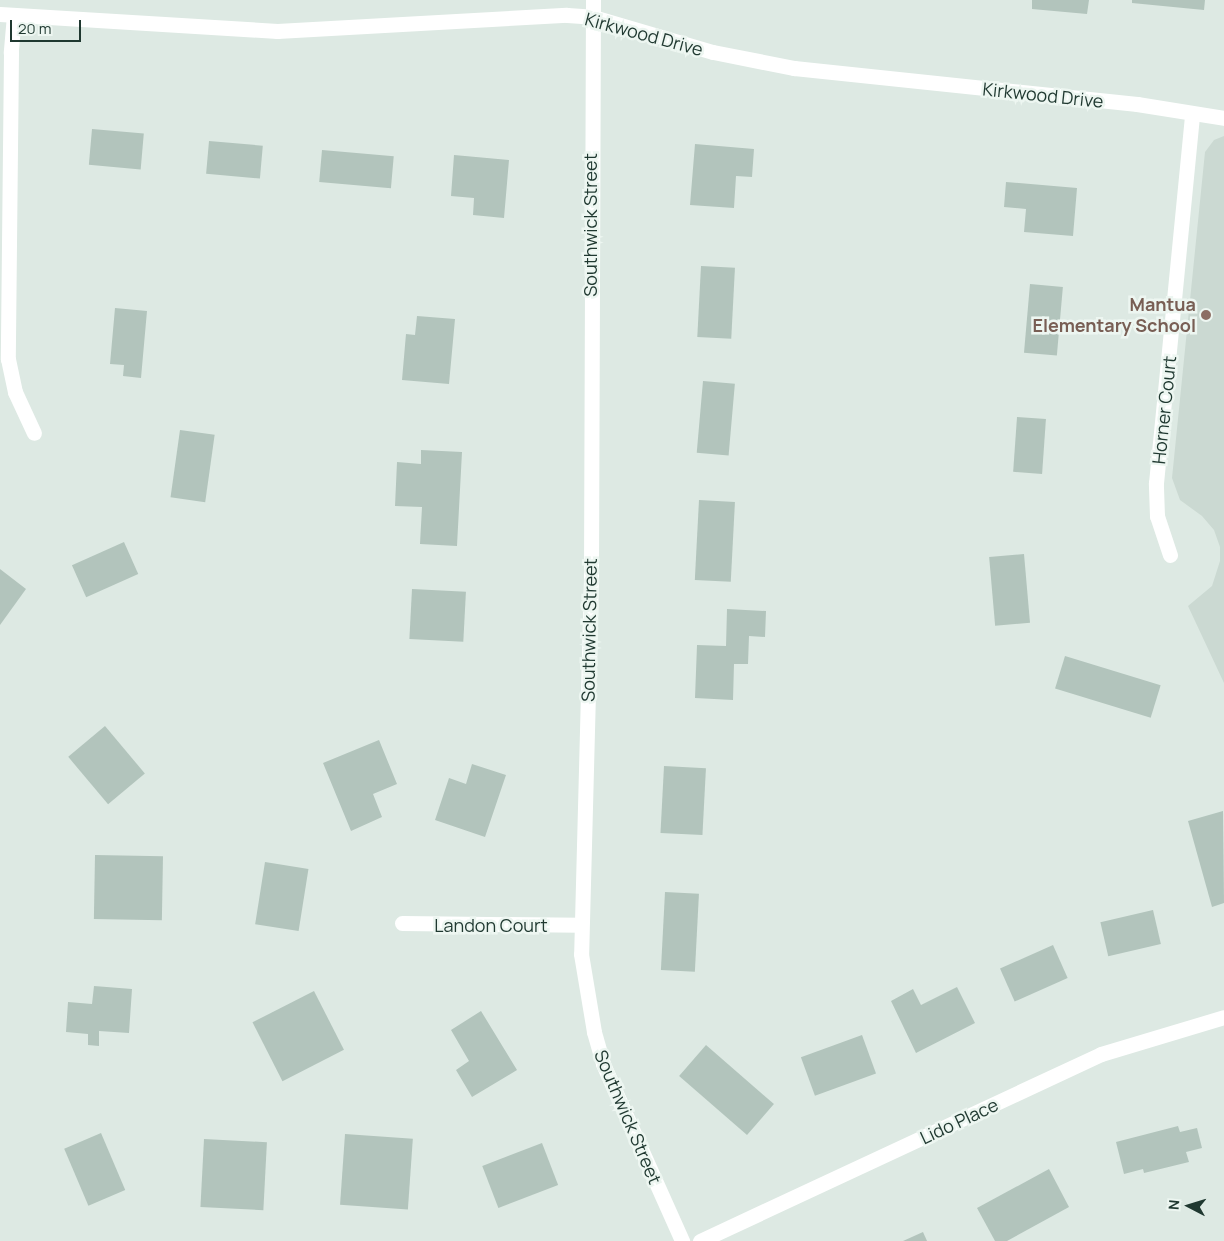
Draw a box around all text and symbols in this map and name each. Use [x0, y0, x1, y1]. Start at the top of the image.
street label: Kirkwood Drive [583, 8, 705, 60]
scale bar [12, 10, 84, 42]
text: 20 m [18, 18, 51, 39]
street label: Kirkwood Drive [982, 78, 1104, 112]
street label: Southwick Street [579, 153, 601, 297]
place label: Mantua Elementary School [1033, 294, 1196, 336]
marker: Mantua Elementary School [1200, 309, 1212, 321]
street label: Horner Court [1148, 355, 1180, 465]
street label: Southwick Street [577, 558, 601, 702]
street label: Landon Court [434, 914, 548, 936]
street label: Southwick Street [590, 1047, 666, 1187]
street label: Lido Place [917, 1094, 1001, 1148]
north arrow [1164, 1181, 1214, 1231]
text: N [1164, 1199, 1183, 1210]

